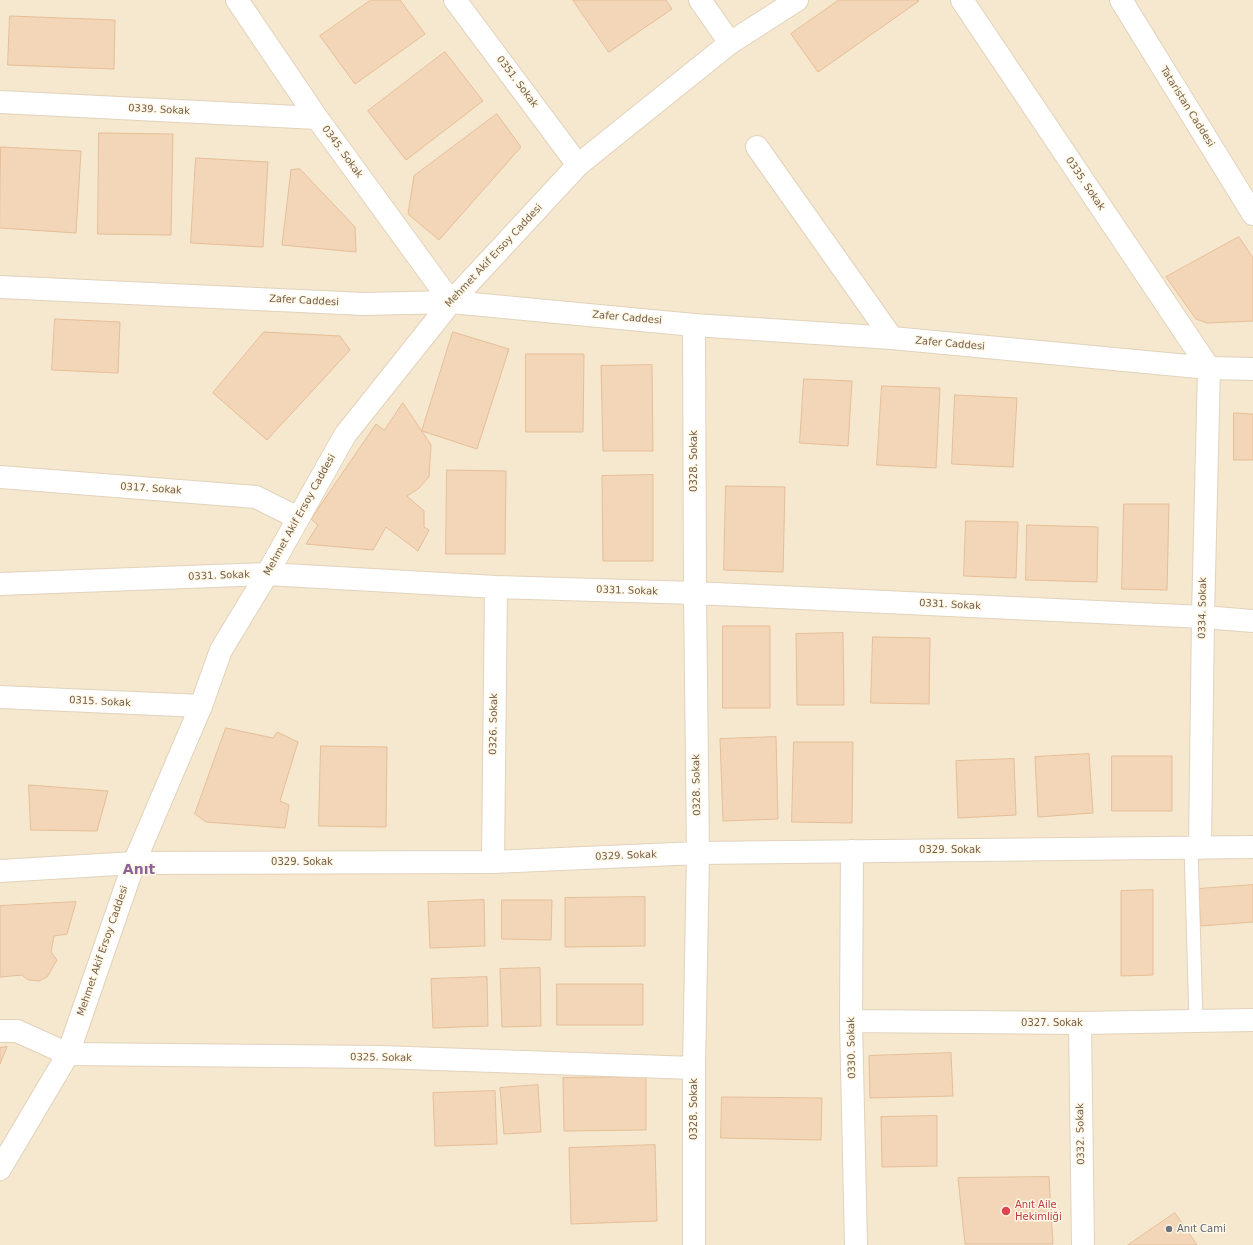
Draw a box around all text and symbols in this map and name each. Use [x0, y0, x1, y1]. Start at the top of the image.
street label: 0351. Sokak [494, 54, 540, 110]
street label: Tataristan Caddesi [1157, 65, 1217, 149]
street label: 0339. Sokak [128, 102, 190, 118]
street label: 0345. Sokak [319, 123, 365, 181]
street label: 0335. Sokak [1063, 155, 1107, 213]
street label: Mehmet Akif Ersoy Caddesi [443, 202, 545, 310]
street label: Zafer Caddesi [269, 293, 339, 309]
street label: Zafer Caddesi [592, 309, 662, 327]
street label: Zafer Caddesi [915, 335, 985, 353]
street label: 0328. Sokak [688, 430, 700, 492]
street label: Mehmet Akif Ersoy Caddesi [262, 452, 338, 578]
street label: 0317. Sokak [120, 481, 182, 497]
street label: 0331. Sokak [188, 569, 250, 583]
street label: 0334. Sokak [1196, 577, 1210, 639]
street label: 0331. Sokak [596, 584, 658, 598]
street label: 0331. Sokak [919, 597, 981, 613]
street label: 0326. Sokak [487, 693, 501, 755]
street label: 0315. Sokak [69, 694, 131, 710]
street label: 0328. Sokak [690, 754, 704, 816]
street label: 0329. Sokak [919, 844, 981, 856]
street label: 0329. Sokak [595, 849, 657, 863]
street label: 0329. Sokak [271, 856, 333, 868]
district label: Anıt [123, 862, 155, 878]
street label: Mehmet Akif Ersoy Caddesi [75, 884, 131, 1018]
street label: 0330. Sokak [845, 1017, 859, 1079]
street label: 0327. Sokak [1021, 1017, 1083, 1029]
street label: 0325. Sokak [350, 1051, 412, 1065]
street label: 0328. Sokak [688, 1078, 700, 1140]
street label: 0332. Sokak [1074, 1103, 1088, 1165]
place label: Anıt Aile Hekimliği [1015, 1199, 1062, 1222]
marker: Anıt Aile Hekimliği [1000, 1205, 1012, 1217]
place label: Anıt Cami [1177, 1223, 1226, 1235]
marker: Anıt Cami [1164, 1224, 1174, 1234]

